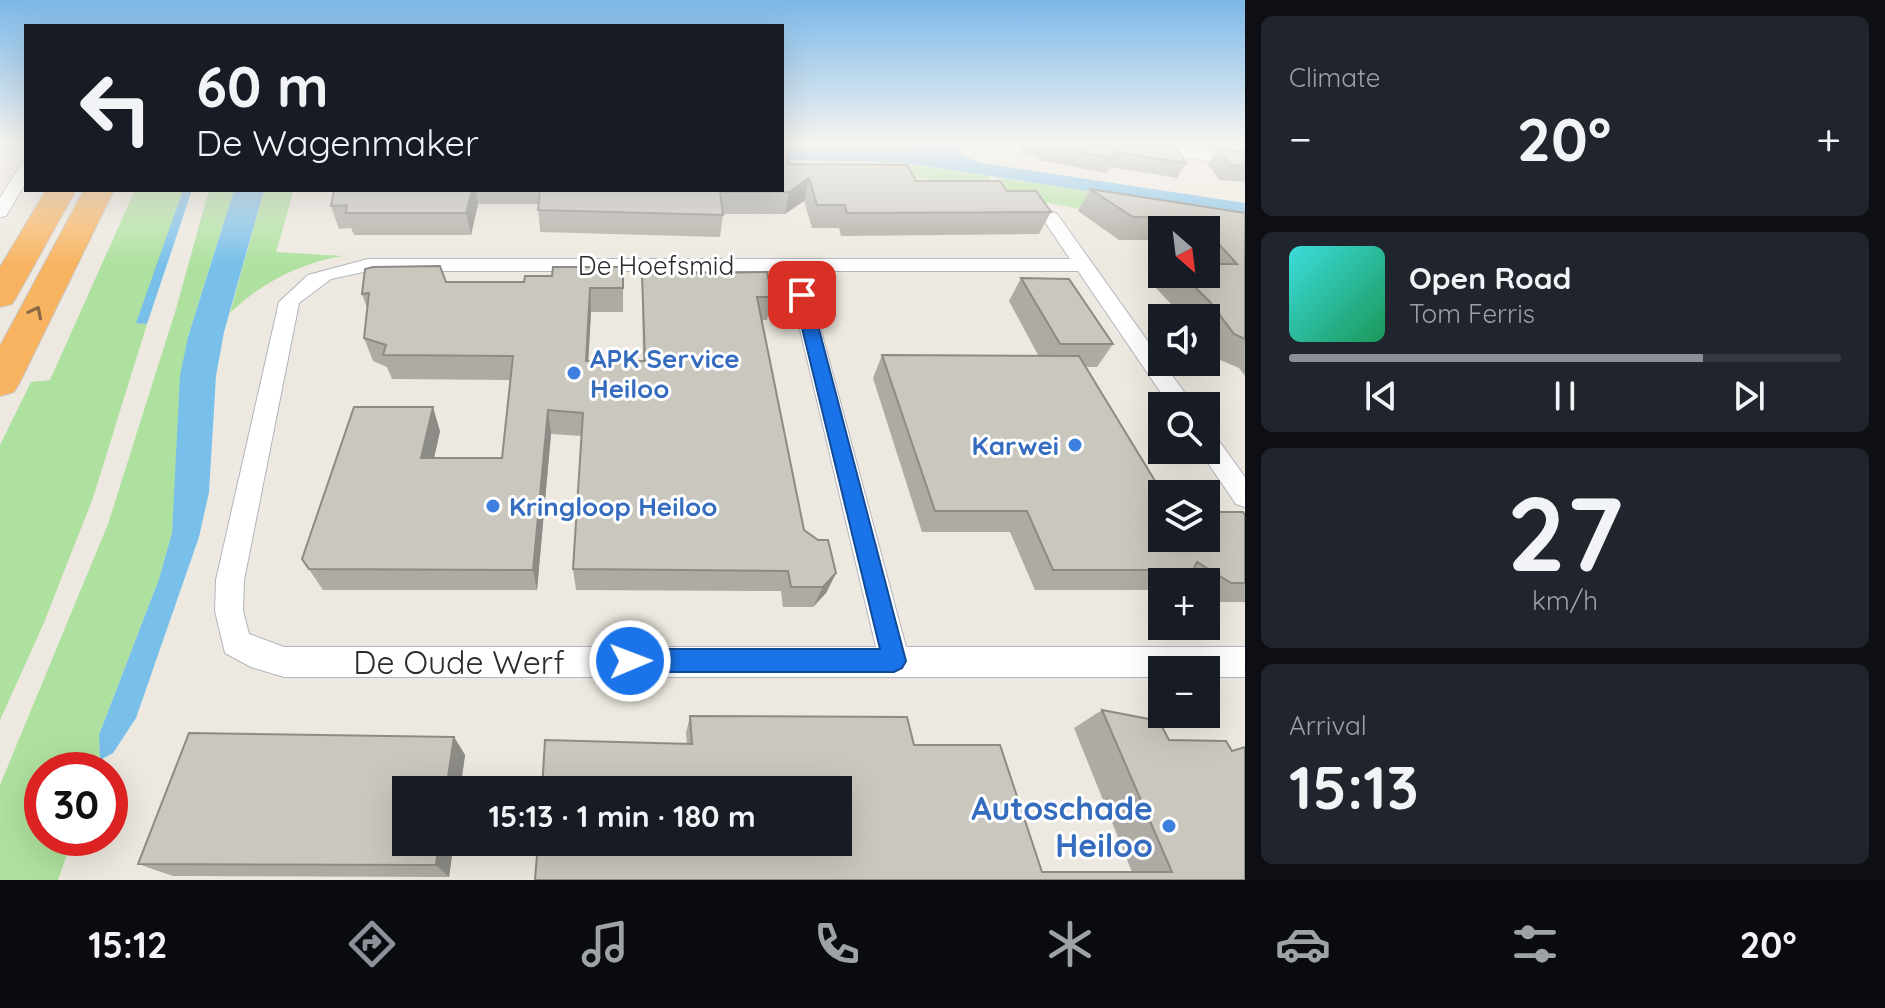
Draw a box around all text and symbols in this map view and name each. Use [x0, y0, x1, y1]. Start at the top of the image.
text: 60 m [196, 51, 329, 121]
icon: left [64, 56, 168, 160]
text: Climate [1289, 61, 1380, 94]
text: 20° [1517, 101, 1611, 176]
text: − [1289, 111, 1312, 166]
text: + [1816, 111, 1841, 166]
text: De Wagenmaker [196, 120, 479, 165]
north arrow [1148, 216, 1220, 288]
map controls [1148, 216, 1220, 728]
street label: De Hoefsmid [578, 249, 734, 282]
text: Open Road [1409, 259, 1571, 297]
pin [768, 261, 836, 329]
icon: arrive [780, 273, 824, 317]
text: Tom Ferris [1409, 297, 1535, 330]
button: sound [1148, 304, 1220, 376]
one-way arrow [26, 306, 41, 321]
place label: APK Service Heiloo [590, 342, 740, 405]
marker: APK Service Heiloo [565, 364, 583, 382]
icon: previous [1359, 374, 1403, 418]
icon: pause [1543, 374, 1587, 418]
icon: next [1727, 374, 1771, 418]
button: search [1148, 392, 1220, 464]
place label: Karwei [972, 429, 1059, 462]
marker: Karwei [1066, 436, 1084, 454]
text: 27 [1507, 467, 1623, 597]
button: layers [1148, 480, 1220, 552]
place label: Kringloop Heiloo [509, 490, 718, 523]
marker: Kringloop Heiloo [484, 497, 502, 515]
button: + [1148, 568, 1220, 640]
text: km/h [1532, 584, 1598, 617]
position arrow [588, 619, 672, 703]
street label: De Oude Werf [353, 642, 565, 682]
button: − [1148, 656, 1220, 728]
text: Arrival [1289, 709, 1367, 742]
text: 15:13 [1289, 749, 1419, 824]
speed limit sign: 30 [24, 752, 128, 856]
place label: Autoschade Heiloo [971, 788, 1153, 865]
text: 15:13 · 1 min · 180 m [488, 797, 756, 835]
marker: Autoschade Heiloo [1160, 817, 1178, 835]
icon: directions [344, 916, 400, 972]
icon: music [577, 916, 633, 972]
icon: phone [809, 916, 865, 972]
icon: climate [1042, 916, 1098, 972]
icon: car [1275, 916, 1331, 972]
icon: filters [1507, 916, 1563, 972]
text: 15:12 [88, 922, 167, 967]
text: 20° [1740, 922, 1797, 967]

